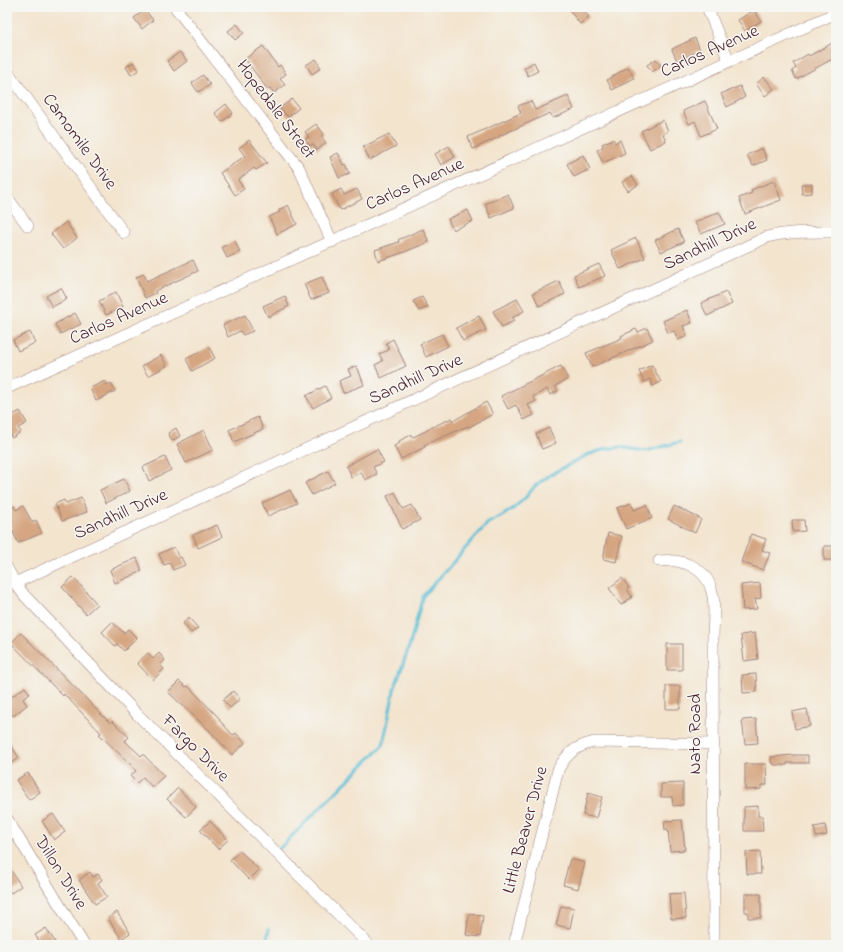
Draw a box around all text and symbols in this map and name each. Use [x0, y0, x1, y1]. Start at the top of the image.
street label: Carlos Avenue [657, 18, 764, 85]
street label: Hopedale Street [229, 55, 321, 165]
street label: Camomile Drive [35, 89, 123, 196]
street label: Carlos Avenue [362, 151, 469, 218]
street label: Sandhill Drive [659, 212, 762, 278]
street label: Carlos Avenue [66, 285, 173, 352]
street label: Sandhill Drive [365, 347, 468, 412]
street label: Sandhill Drive [70, 482, 173, 547]
street label: Nato Road [683, 694, 709, 774]
street label: Fargo Drive [154, 709, 235, 790]
street label: Little Beaver Drive [497, 763, 556, 896]
street label: Dillon Drive [26, 830, 93, 916]

